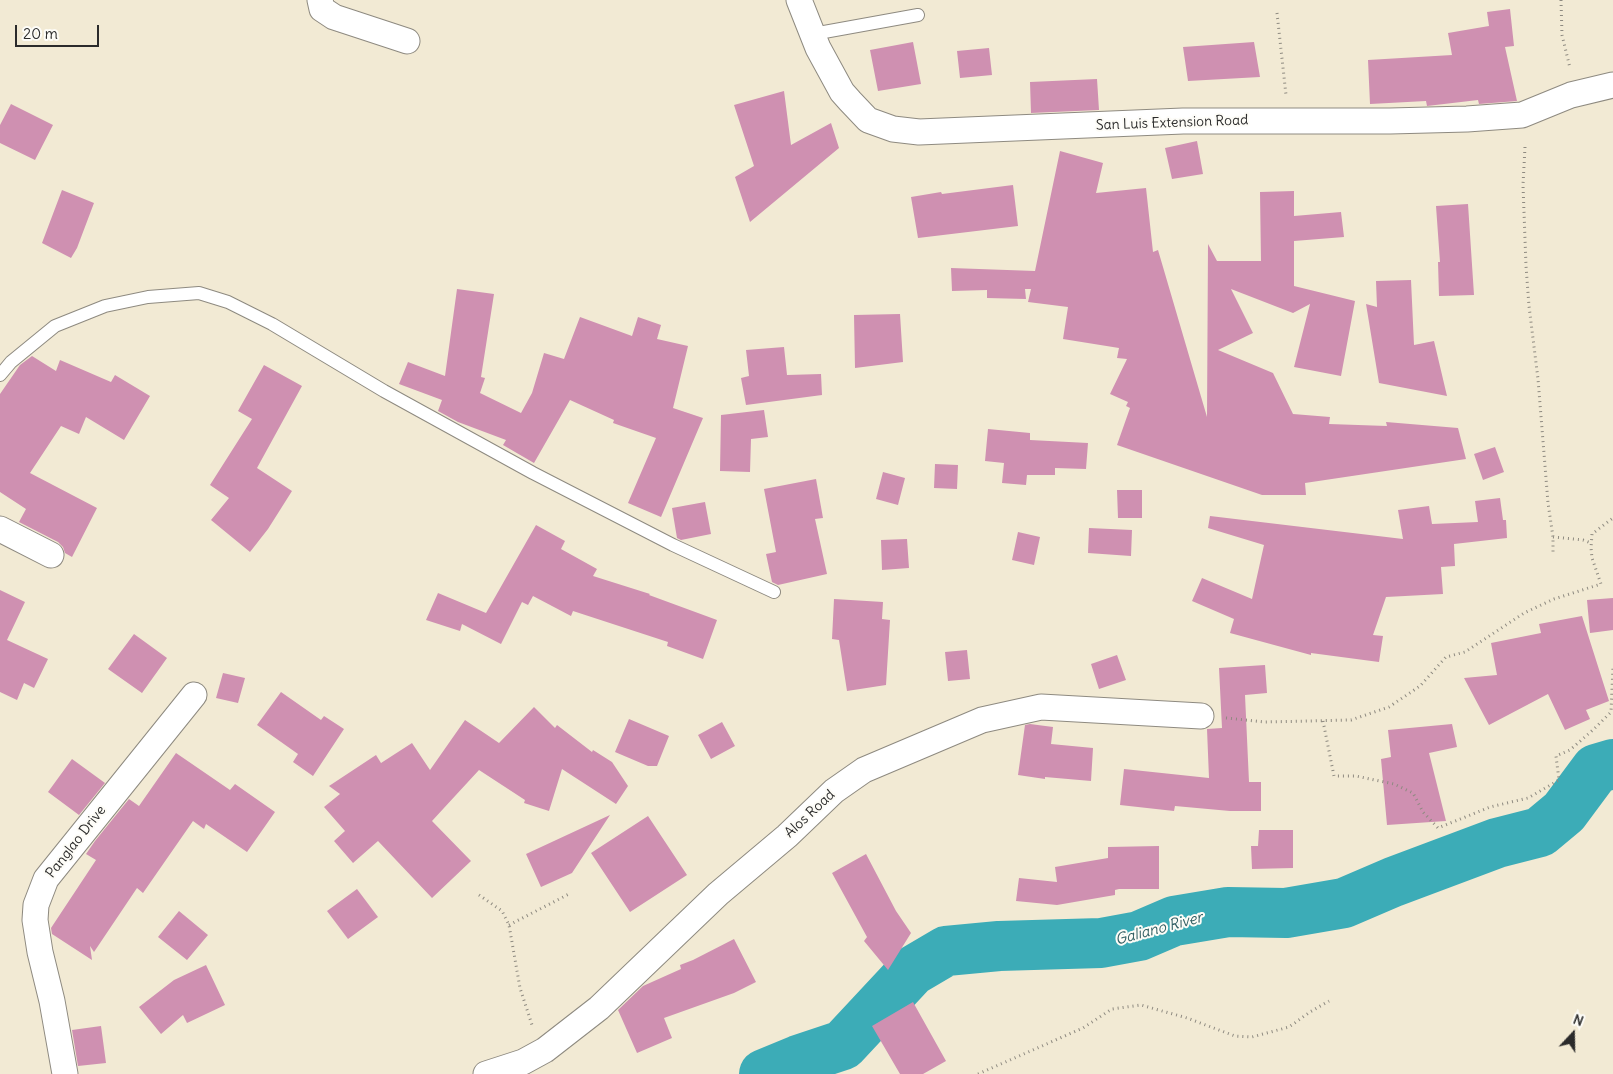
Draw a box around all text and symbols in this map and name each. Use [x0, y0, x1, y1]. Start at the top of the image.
scale bar [18, 15, 101, 47]
text: 20 m [23, 24, 58, 43]
street label: San Luis Extension Road [1095, 112, 1249, 134]
street label: Alos Road [781, 787, 839, 841]
street label: Panglao Drive [42, 802, 110, 882]
water label: Galiano River [1113, 909, 1205, 949]
north arrow [1548, 1009, 1598, 1059]
text: N [1571, 1010, 1586, 1030]

